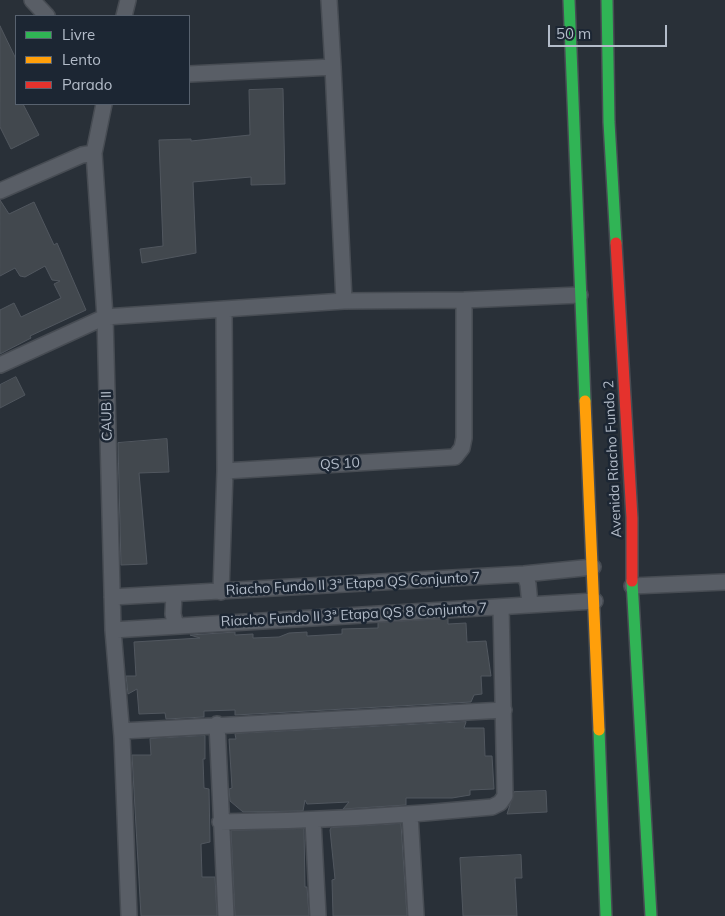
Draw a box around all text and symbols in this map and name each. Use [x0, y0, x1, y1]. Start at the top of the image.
legend [15, 15, 190, 105]
scale bar [550, 15, 669, 47]
text: 50 m [556, 24, 591, 43]
text: Livre [62, 25, 95, 44]
text: Lento [62, 50, 101, 69]
text: Parado [62, 75, 112, 94]
street label: Avenida Riacho Fundo 2 [600, 380, 626, 538]
street label: CAUB II [98, 391, 116, 441]
street label: QS 10 [320, 455, 360, 473]
street label: Riacho Fundo II 3ª Etapa QS Conjunto 7 [225, 569, 481, 599]
street label: Riacho Fundo II 3ª Etapa QS 8 Conjunto 7 [220, 600, 488, 630]

